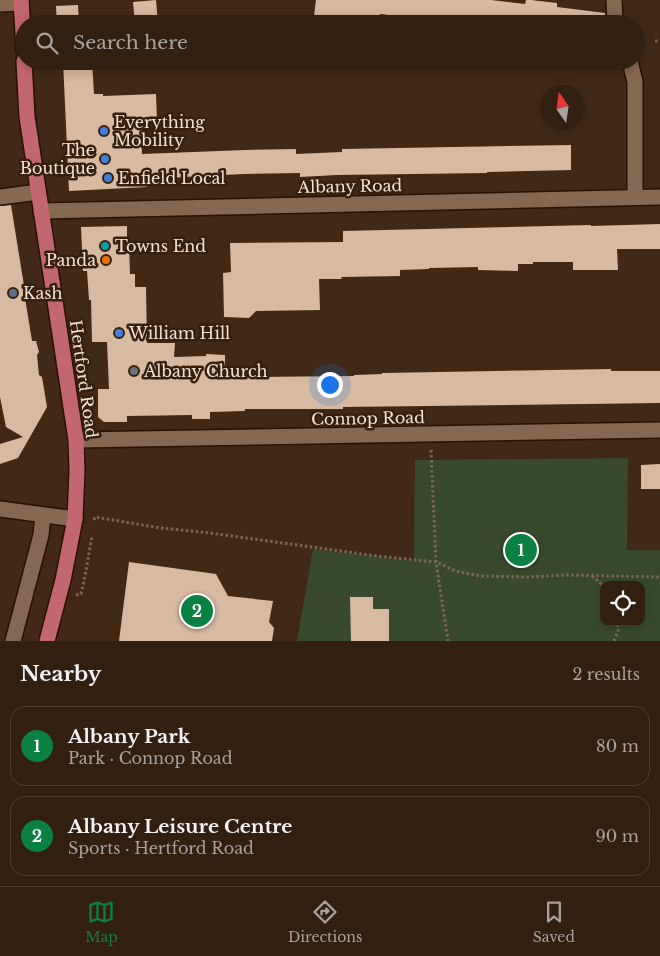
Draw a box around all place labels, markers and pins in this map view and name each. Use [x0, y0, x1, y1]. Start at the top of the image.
place label: Everything Mobility [114, 112, 205, 150]
marker: Everything Mobility [98, 125, 110, 137]
place label: The Boutique [20, 140, 95, 178]
marker: The Boutique [99, 153, 111, 165]
place label: Enfield Local [118, 168, 226, 188]
marker: Enfield Local [102, 172, 114, 184]
place label: Towns End [115, 236, 206, 256]
marker: Towns End [99, 240, 111, 252]
place label: Panda [46, 250, 96, 270]
marker: Panda [100, 254, 112, 266]
place label: Kash [23, 283, 63, 303]
marker: Kash [7, 287, 19, 299]
place label: William Hill [128, 323, 230, 343]
marker: William Hill [113, 327, 125, 339]
place label: Albany Church [143, 361, 268, 381]
marker: Albany Church [128, 365, 140, 377]
pin: 1 [505, 531, 537, 569]
pin: 2 [181, 592, 213, 630]

